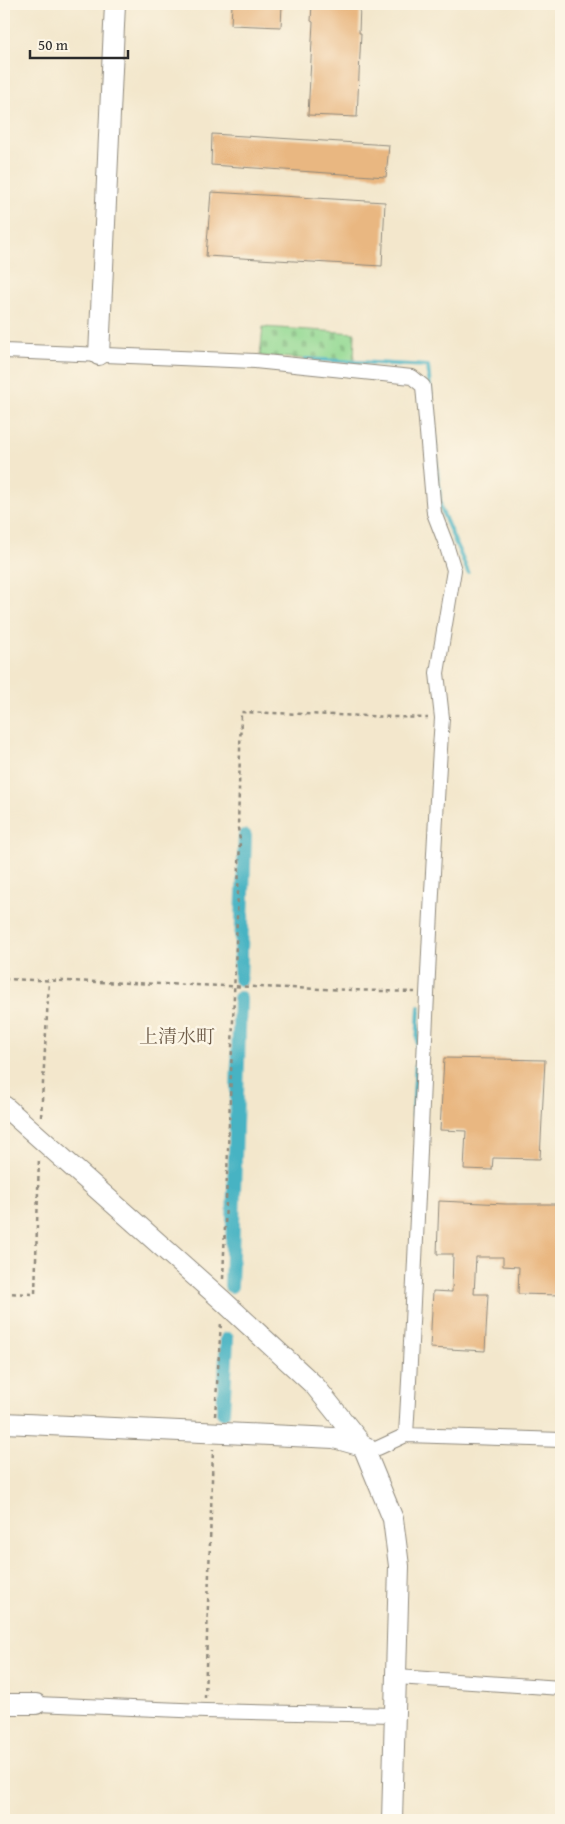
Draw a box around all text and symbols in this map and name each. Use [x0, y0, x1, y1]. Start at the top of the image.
scale bar [30, 28, 128, 60]
text: 50 m [38, 34, 69, 55]
district label: 上清水町 [139, 1022, 215, 1050]

